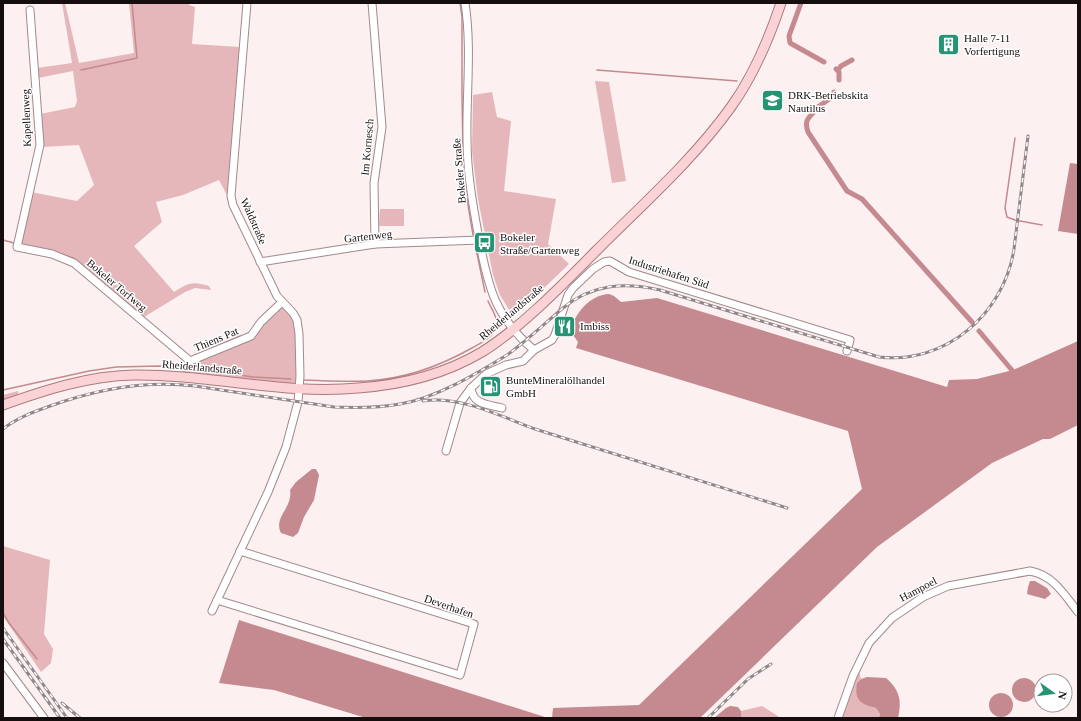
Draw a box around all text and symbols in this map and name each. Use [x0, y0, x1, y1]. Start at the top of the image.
building icon: Halle 7-11 Vorfertigung [935, 31, 961, 57]
place label: Halle 7-11 Vorfertigung [964, 32, 1021, 57]
street label: Kapellenweg [19, 88, 33, 147]
school or university icon: DRK-Betriebskita Nautilus [760, 88, 786, 114]
place label: DRK-Betriebskita Nautilus [788, 89, 868, 114]
street label: Im Kornesch [359, 118, 376, 176]
street label: Bokeler Straße [450, 138, 468, 204]
street label: Waldstraße [239, 196, 270, 246]
street label: Gartenweg [343, 227, 393, 244]
bus stop icon: Bokeler Straße/Gartenweg [471, 230, 497, 256]
place label: Bokeler Straße/Gartenweg [500, 231, 580, 256]
street label: Industriehafen Süd [627, 253, 711, 291]
street label: Bokeler Torfweg [85, 256, 150, 314]
street label: Rheiderlandstraße [476, 282, 546, 342]
restaurant icon: Imbiss [552, 313, 578, 339]
place label: Imbiss [580, 320, 609, 332]
street label: Thiens Pat [192, 324, 240, 354]
street label: Rheiderlandstraße [162, 358, 242, 376]
fuel station icon: BunteMineralölhandel GmbH [478, 373, 504, 399]
place label: BunteMineralölhandel GmbH [506, 374, 605, 399]
street label: Hampoel [897, 574, 939, 604]
street label: Deverhafen [423, 592, 476, 620]
north arrow [1033, 673, 1073, 713]
text: N [1056, 690, 1069, 701]

